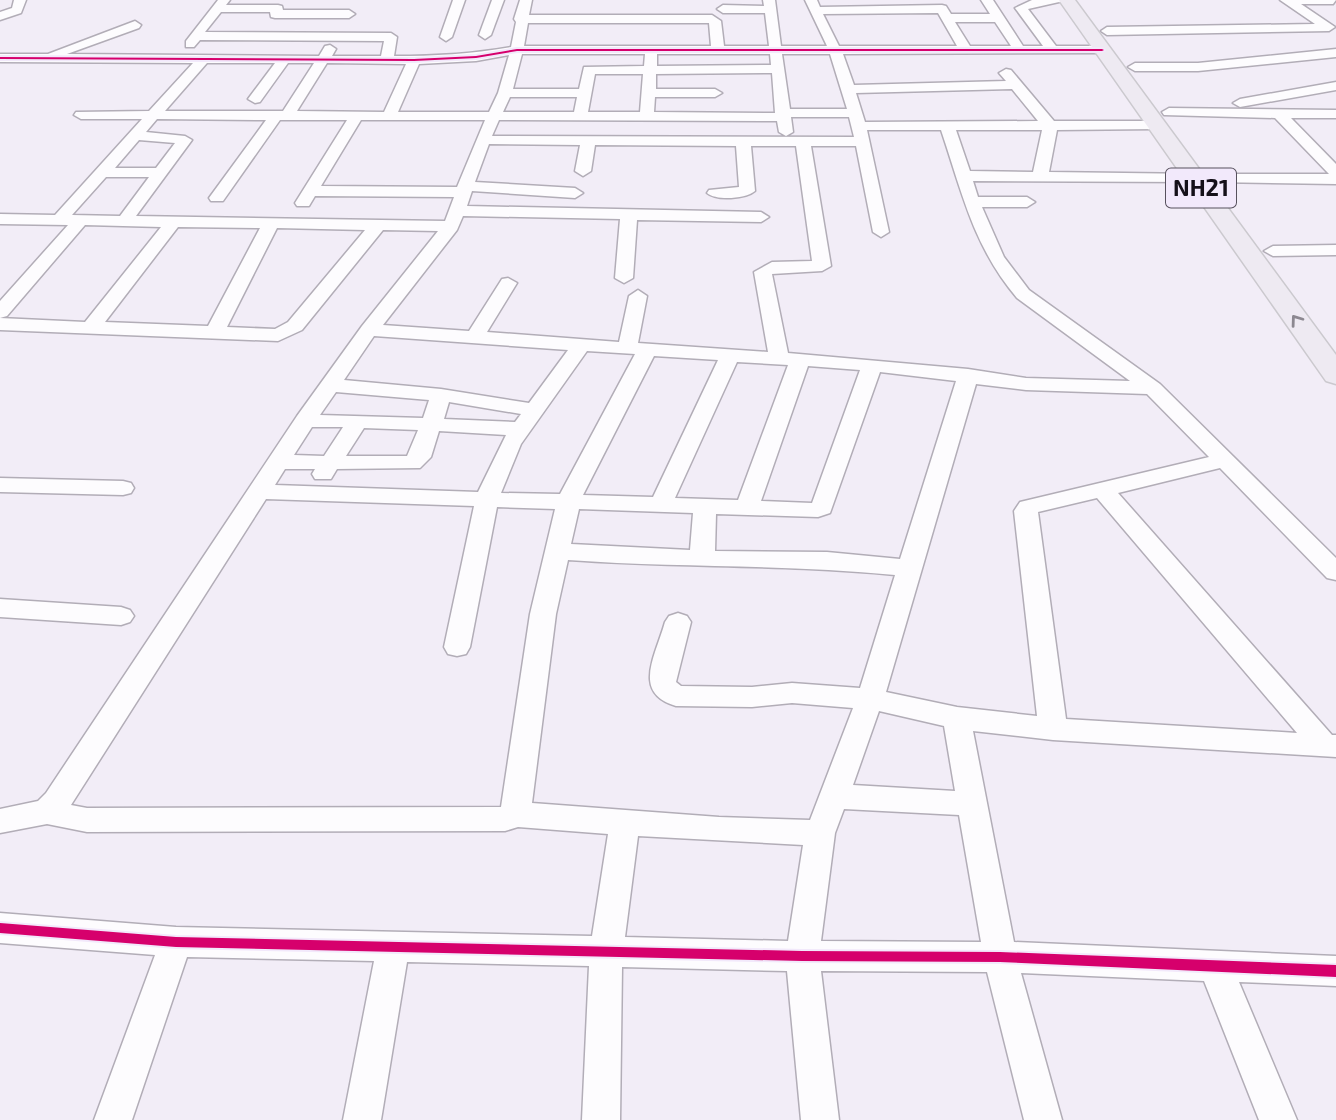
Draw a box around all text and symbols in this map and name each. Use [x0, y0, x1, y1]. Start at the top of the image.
road number: NH21 [1166, 168, 1236, 208]
one-way arrow [1292, 315, 1304, 328]

